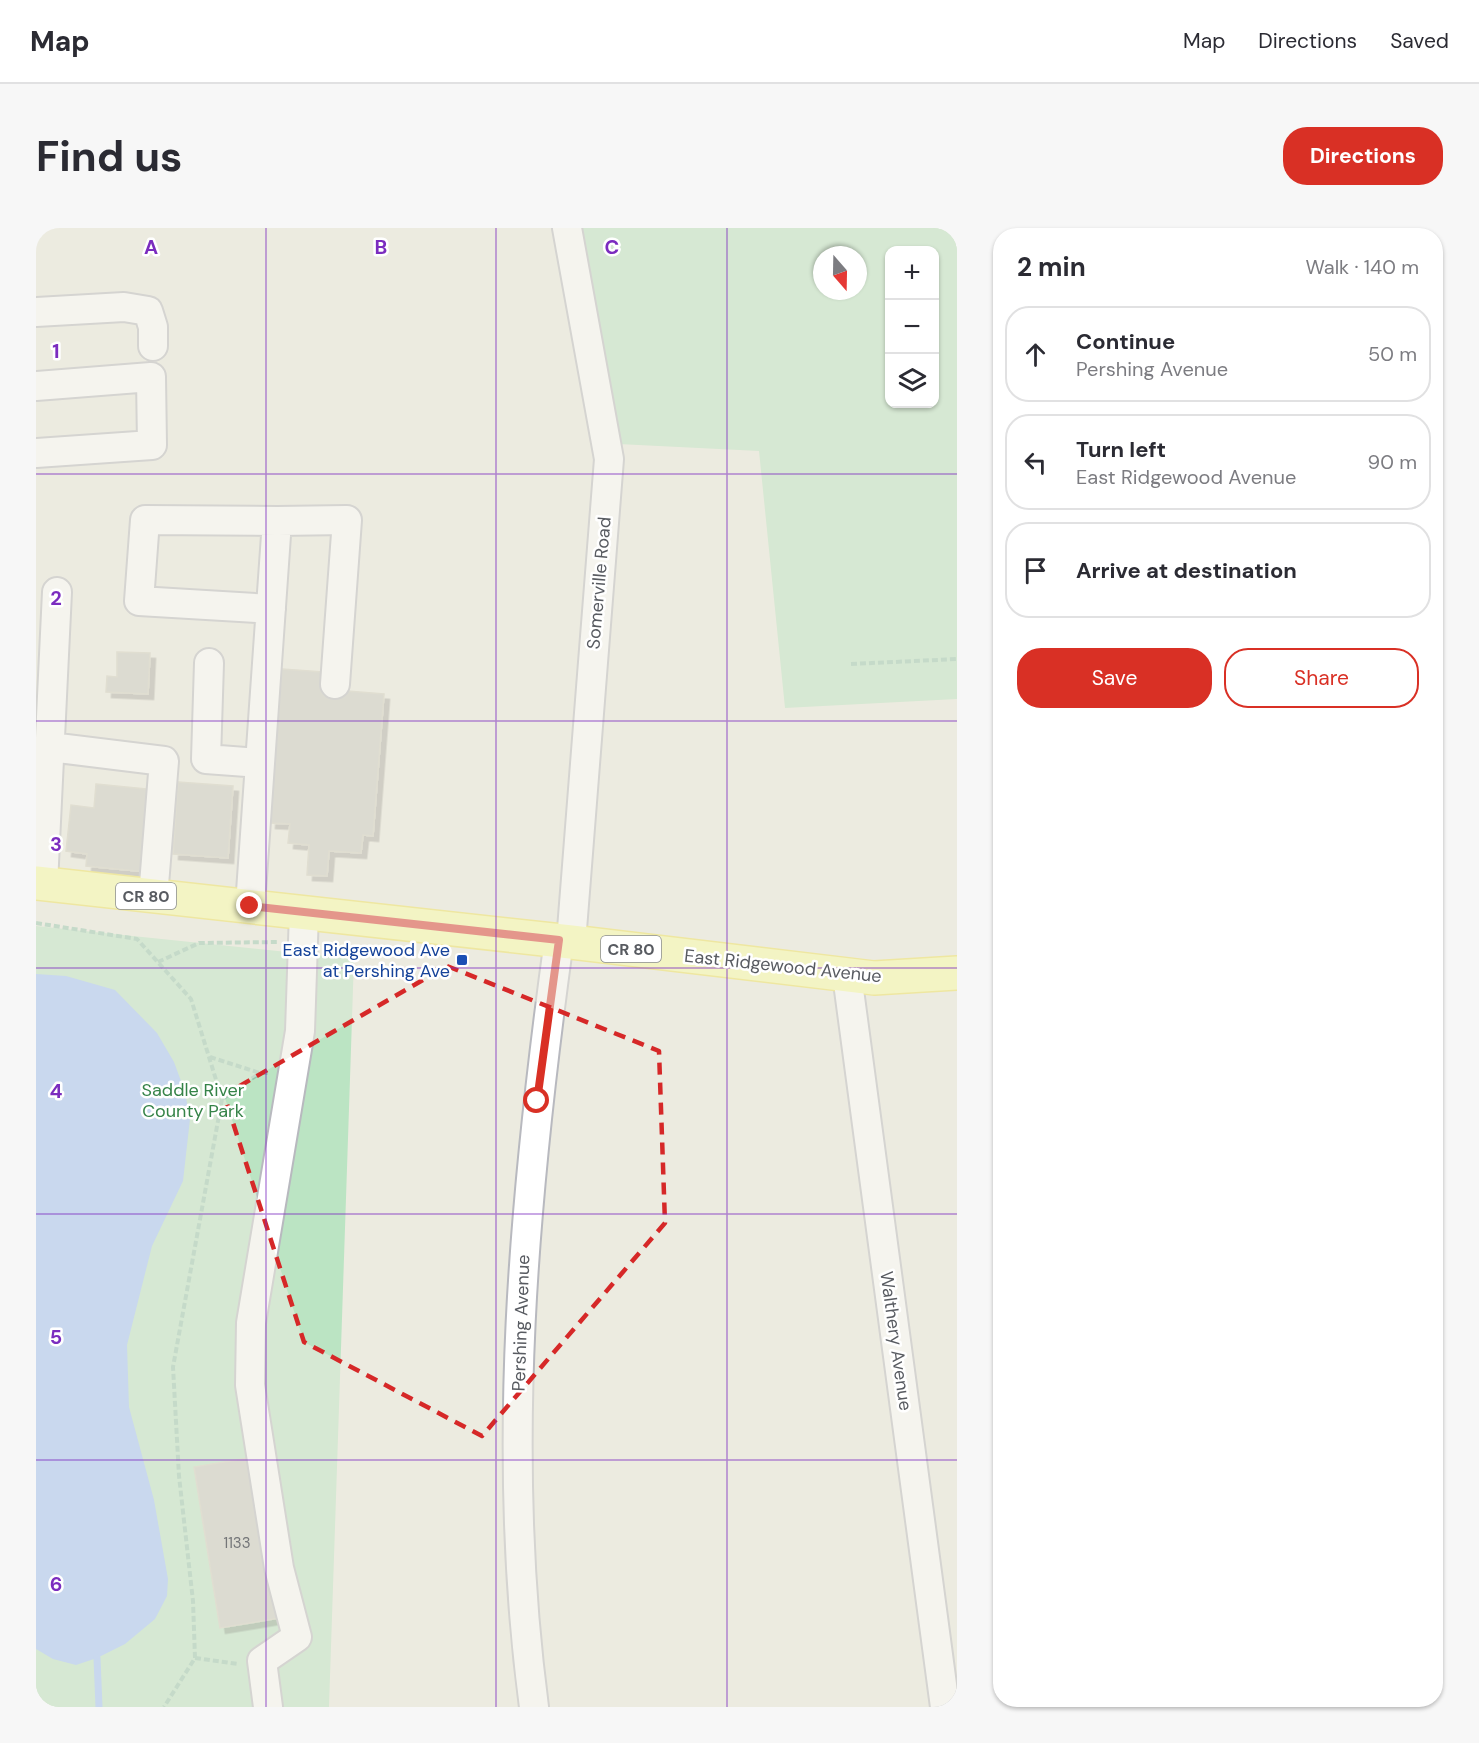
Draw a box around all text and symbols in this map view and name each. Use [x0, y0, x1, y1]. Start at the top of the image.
text: Map [30, 23, 90, 60]
text: Map [1183, 27, 1225, 55]
text: Directions [1258, 27, 1357, 55]
text: Saved [1390, 27, 1449, 55]
button: Directions [1283, 127, 1443, 185]
text: Find us [36, 129, 182, 184]
text: A [144, 234, 158, 260]
text: B [375, 234, 387, 260]
text: C [605, 234, 619, 260]
north arrow [813, 246, 867, 300]
map controls [885, 246, 939, 408]
button: + [885, 246, 939, 300]
text: 2 min [1017, 250, 1086, 284]
text: Walk · 140 m [1305, 254, 1419, 280]
button: − [885, 300, 939, 354]
text: Continue [1076, 327, 1175, 356]
text: 1 [52, 338, 60, 364]
icon: ahead [1019, 338, 1052, 371]
text: 50 m [1368, 341, 1417, 367]
button: layers [885, 354, 939, 408]
text: Pershing Avenue [1076, 356, 1228, 382]
text: Turn left [1076, 435, 1166, 464]
icon: left [1019, 446, 1052, 479]
text: 90 m [1368, 449, 1417, 475]
text: East Ridgewood Avenue [1076, 464, 1296, 490]
street label: Somerville Road [581, 516, 617, 650]
icon: arrive [1019, 554, 1052, 587]
text: Arrive at destination [1076, 556, 1297, 585]
text: 2 [50, 585, 62, 611]
button: Save [1017, 648, 1212, 708]
button: Share [1224, 648, 1419, 708]
text: 3 [50, 831, 62, 857]
road number: CR 80 [116, 883, 176, 909]
route end [236, 892, 262, 918]
road number: CR 80 [601, 936, 661, 962]
place label: East Ridgewood Ave at Pershing Ave [283, 938, 450, 983]
street label: East Ridgewood Avenue [683, 944, 883, 988]
marker: East Ridgewood Ave at Pershing Ave [455, 953, 469, 967]
text: 4 [50, 1078, 63, 1104]
park label: Saddle River County Park [142, 1078, 245, 1123]
route start [523, 1087, 549, 1113]
street label: Pershing Avenue [507, 1254, 535, 1392]
street label: Walthery Avenue [874, 1270, 918, 1412]
text: 5 [50, 1324, 62, 1350]
house number: 1133 [223, 1533, 251, 1553]
text: 6 [50, 1571, 62, 1597]

